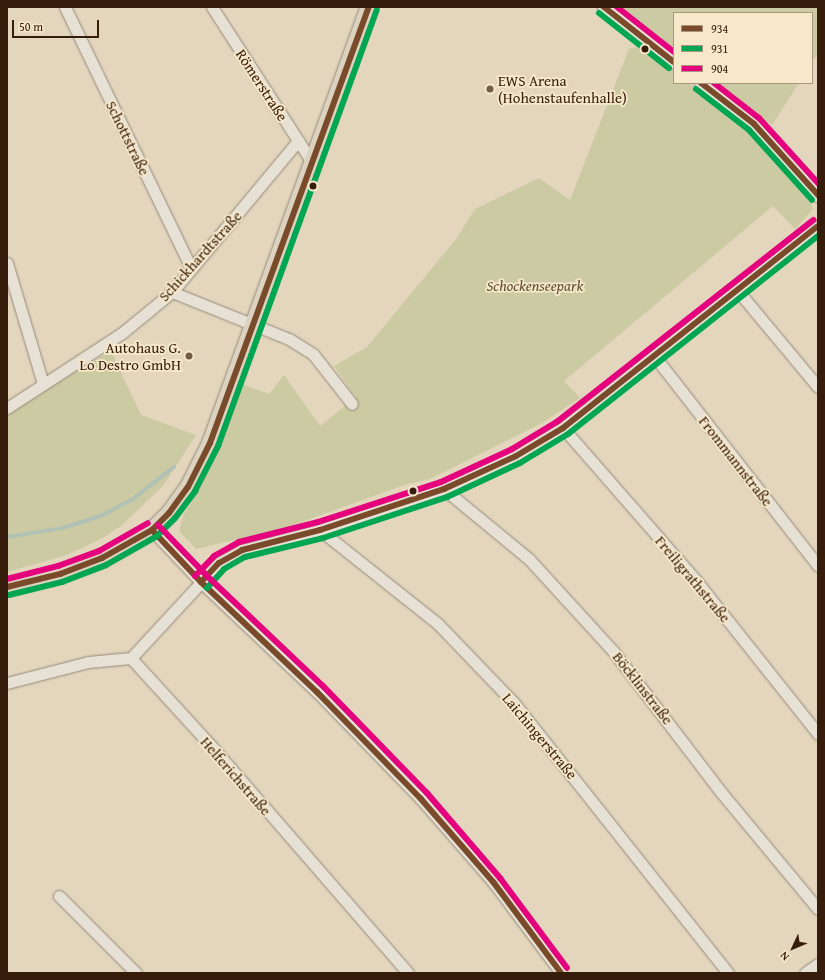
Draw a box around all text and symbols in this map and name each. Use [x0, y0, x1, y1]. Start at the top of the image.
scale bar [14, 12, 101, 38]
legend [673, 12, 813, 84]
text: 50 m [19, 18, 43, 35]
text: 934 [711, 20, 728, 37]
text: 931 [711, 40, 728, 57]
unlabelled marker [640, 44, 650, 54]
street label: Römerstraße [232, 46, 292, 124]
text: 904 [711, 60, 728, 77]
place label: EWS Arena (Hohenstaufenhalle) [498, 71, 627, 106]
marker: EWS Arena (Hohenstaufenhalle) [485, 84, 495, 94]
street label: Schottstraße [102, 98, 154, 178]
unlabelled marker [308, 181, 318, 191]
street label: Schickhardtstraße [155, 207, 245, 305]
park label: Schockenseepark [487, 277, 583, 295]
place label: Autohaus G. Lo Destro GmbH [80, 338, 181, 373]
marker: Autohaus G. Lo Destro GmbH [184, 351, 194, 361]
street label: Frommannstraße [695, 412, 777, 510]
unlabelled marker [408, 486, 418, 496]
street label: Freiligrathstraße [652, 532, 734, 626]
street label: Böcklinstraße [609, 648, 677, 728]
street label: Laichingerstraße [499, 689, 581, 783]
street label: Helferichstraße [197, 733, 275, 819]
north arrow [773, 928, 813, 968]
text: N [776, 948, 793, 965]

